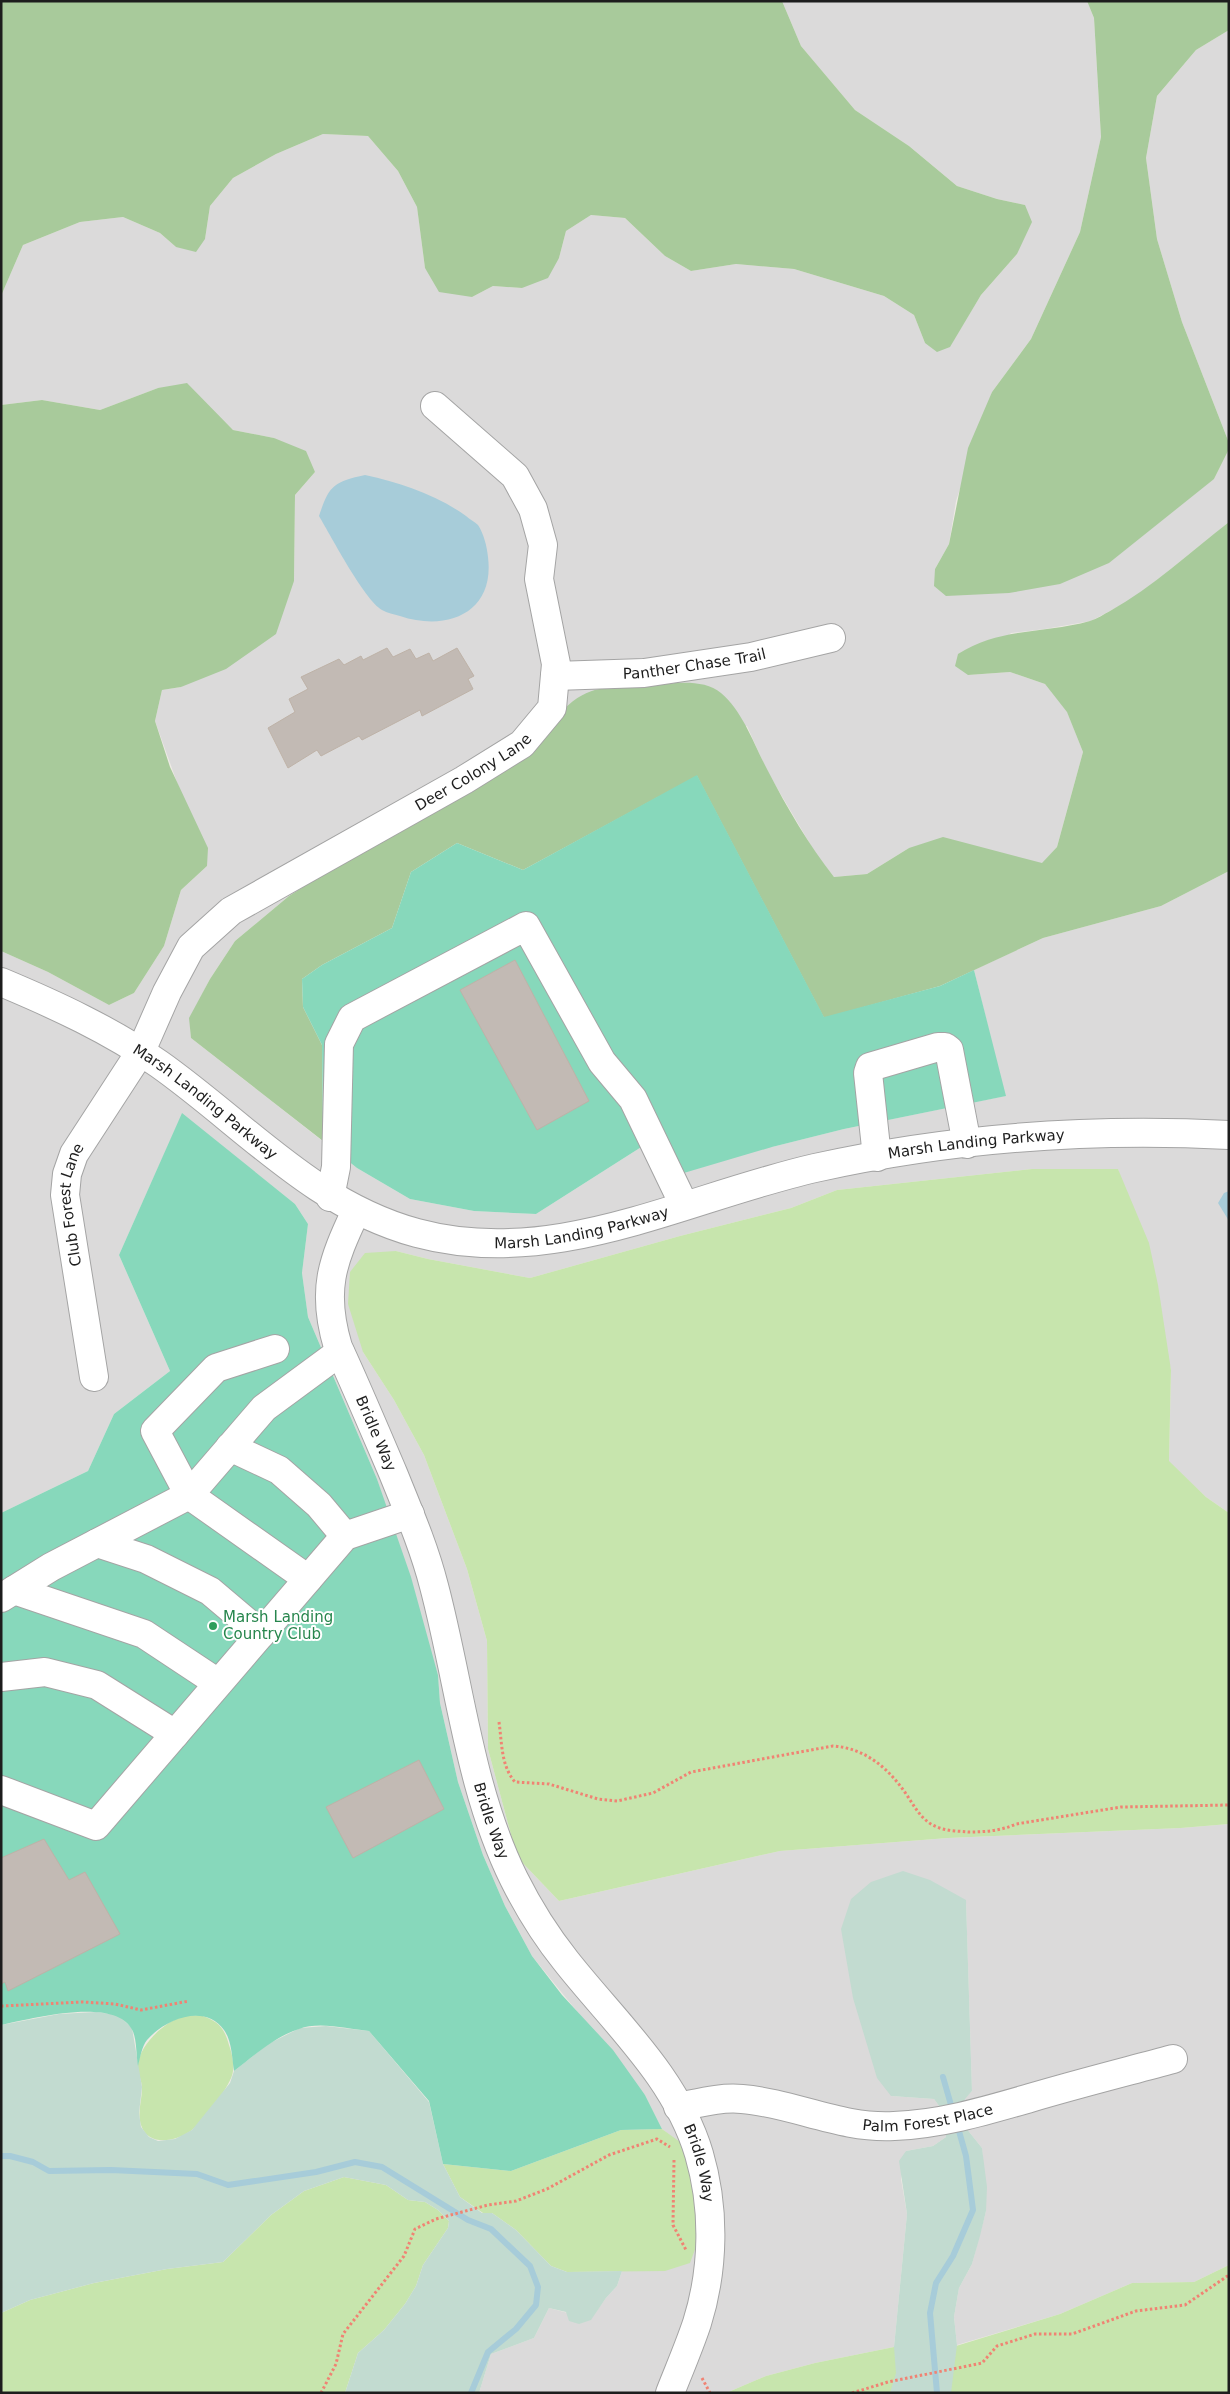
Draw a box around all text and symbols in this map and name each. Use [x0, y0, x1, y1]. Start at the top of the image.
street label: Panther Chase Trail [622, 645, 768, 683]
street label: Deer Colony Lane [412, 730, 536, 815]
street label: Marsh Landing Parkway [130, 1040, 281, 1163]
street label: Marsh Landing Parkway [886, 1126, 1065, 1163]
street label: Club Forest Lane [56, 1140, 88, 1268]
street label: Marsh Landing Parkway [494, 1203, 671, 1252]
street label: Bridle Way [352, 1393, 400, 1474]
place label: Marsh Landing Country Club [223, 1608, 333, 1643]
marker: Marsh Landing Country Club [207, 1620, 219, 1632]
street label: Bridle Way [470, 1780, 513, 1862]
street label: Palm Forest Place [861, 2100, 995, 2135]
street label: Bridle Way [680, 2121, 718, 2203]

